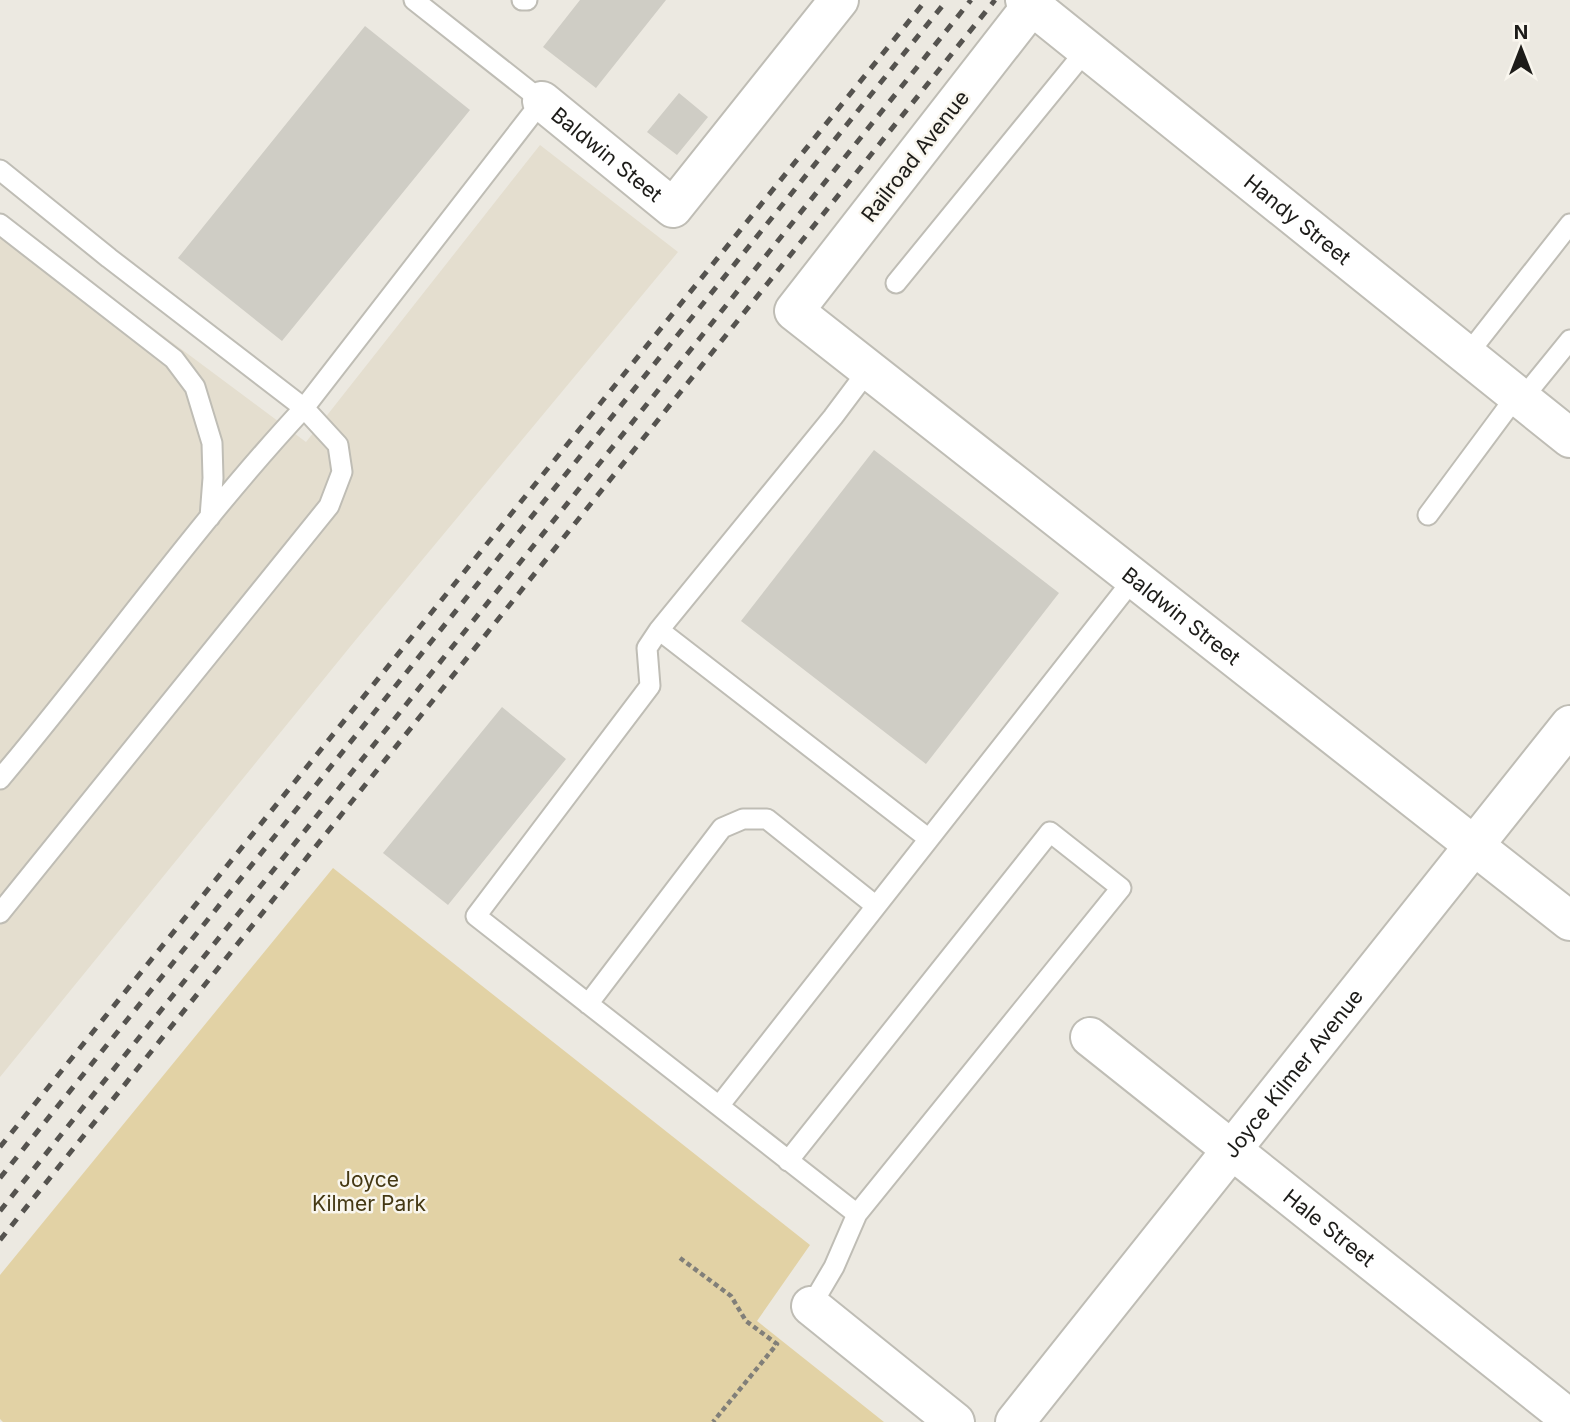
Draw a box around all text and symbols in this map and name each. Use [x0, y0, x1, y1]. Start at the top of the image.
north arrow [1486, 14, 1556, 84]
text: N [1514, 21, 1528, 44]
street label: Railroad Avenue [856, 85, 974, 227]
street label: Baldwin Steet [547, 102, 668, 207]
street label: Handy Street [1239, 169, 1356, 270]
street label: Baldwin Street [1117, 561, 1246, 670]
street label: Joyce Kilmer Avenue [1218, 984, 1368, 1163]
park label: Joyce Kilmer Park [312, 1167, 426, 1216]
street label: Hale Street [1279, 1184, 1380, 1272]

